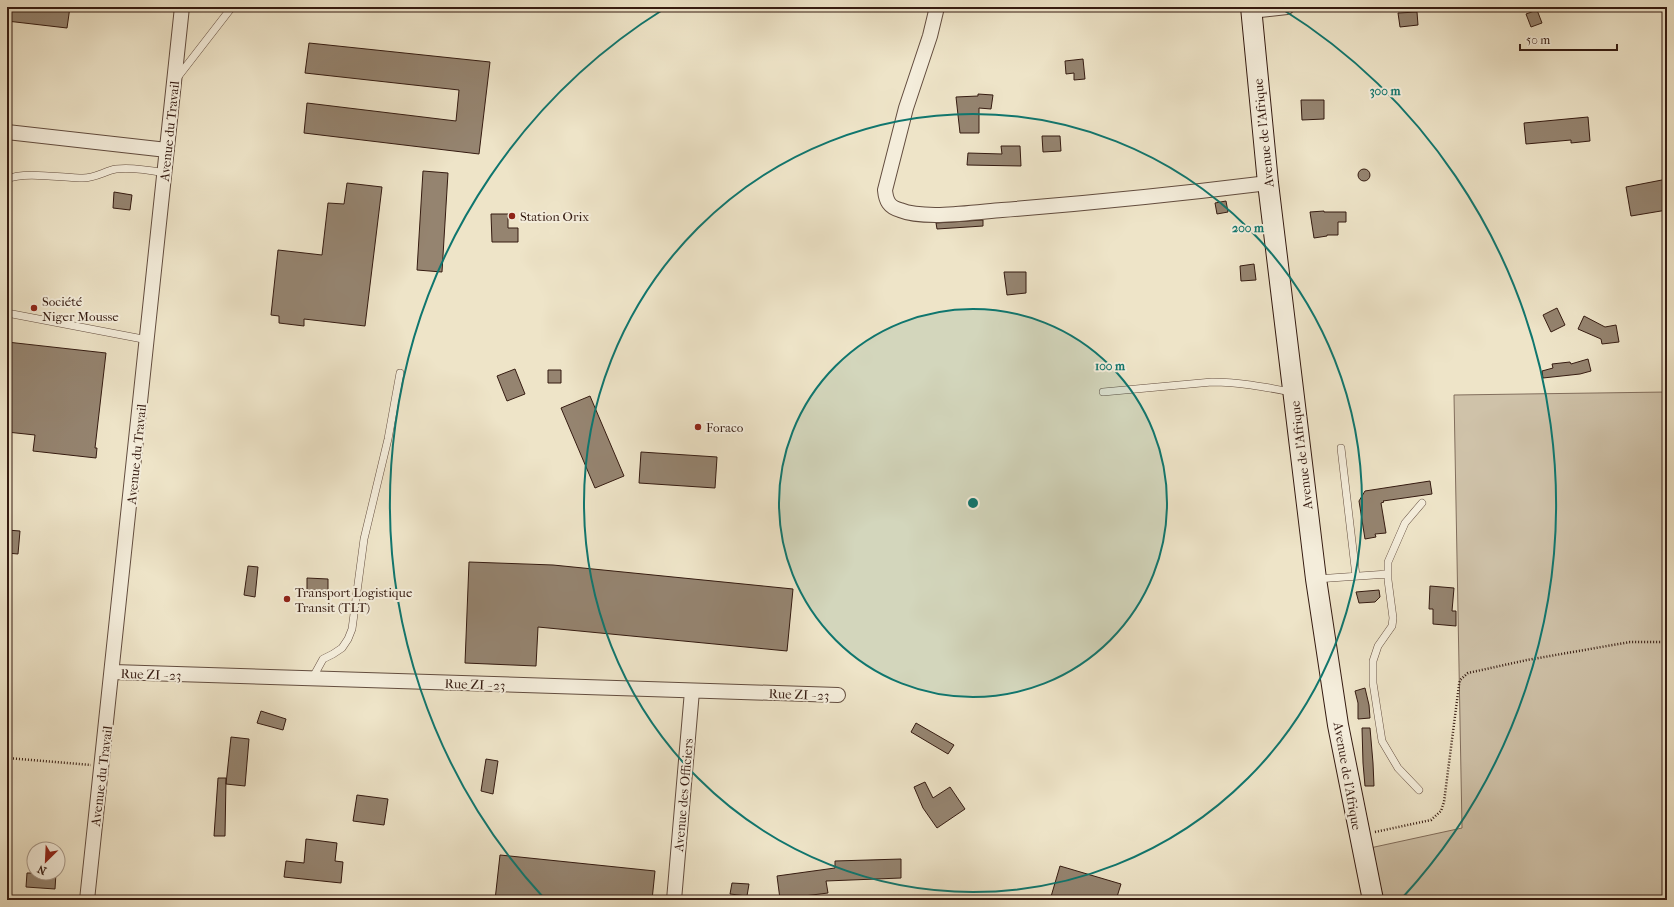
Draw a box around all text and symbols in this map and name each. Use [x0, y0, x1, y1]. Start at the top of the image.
scale bar [1520, 26, 1617, 52]
text: 50 m [1526, 33, 1550, 47]
street label: Avenue de l'Afrique [1250, 77, 1277, 189]
street label: Avenue du Travail [157, 80, 182, 183]
text: 300 m [1370, 84, 1401, 99]
place label: Station Orix [520, 209, 589, 224]
marker: Station Orix [507, 211, 517, 221]
text: 200 m [1232, 221, 1265, 235]
place label: Société Niger Mousse [42, 294, 119, 324]
marker: Société Niger Mousse [29, 303, 39, 313]
text: 100 m [1095, 359, 1126, 373]
street label: Avenue de l'Afrique [1287, 399, 1316, 511]
street label: Avenue du Travail [124, 403, 149, 506]
place label: Foraco [706, 420, 744, 435]
marker: Foraco [693, 422, 703, 432]
centre of rings [966, 496, 980, 510]
place label: Transport Logistique Transit (TLT) [295, 585, 413, 615]
marker: Transport Logistique Transit (TLT) [282, 594, 292, 604]
street label: Rue ZI - 23 [120, 666, 182, 683]
street label: Rue ZI - 23 [444, 676, 506, 693]
street label: Rue ZI - 23 [768, 686, 830, 703]
street label: Avenue de l'Afrique [1330, 720, 1364, 832]
street label: Avenue du Travail [88, 725, 115, 828]
street label: Avenue des Officiers [671, 738, 696, 853]
north arrow [26, 841, 66, 881]
text: N [35, 862, 49, 877]

